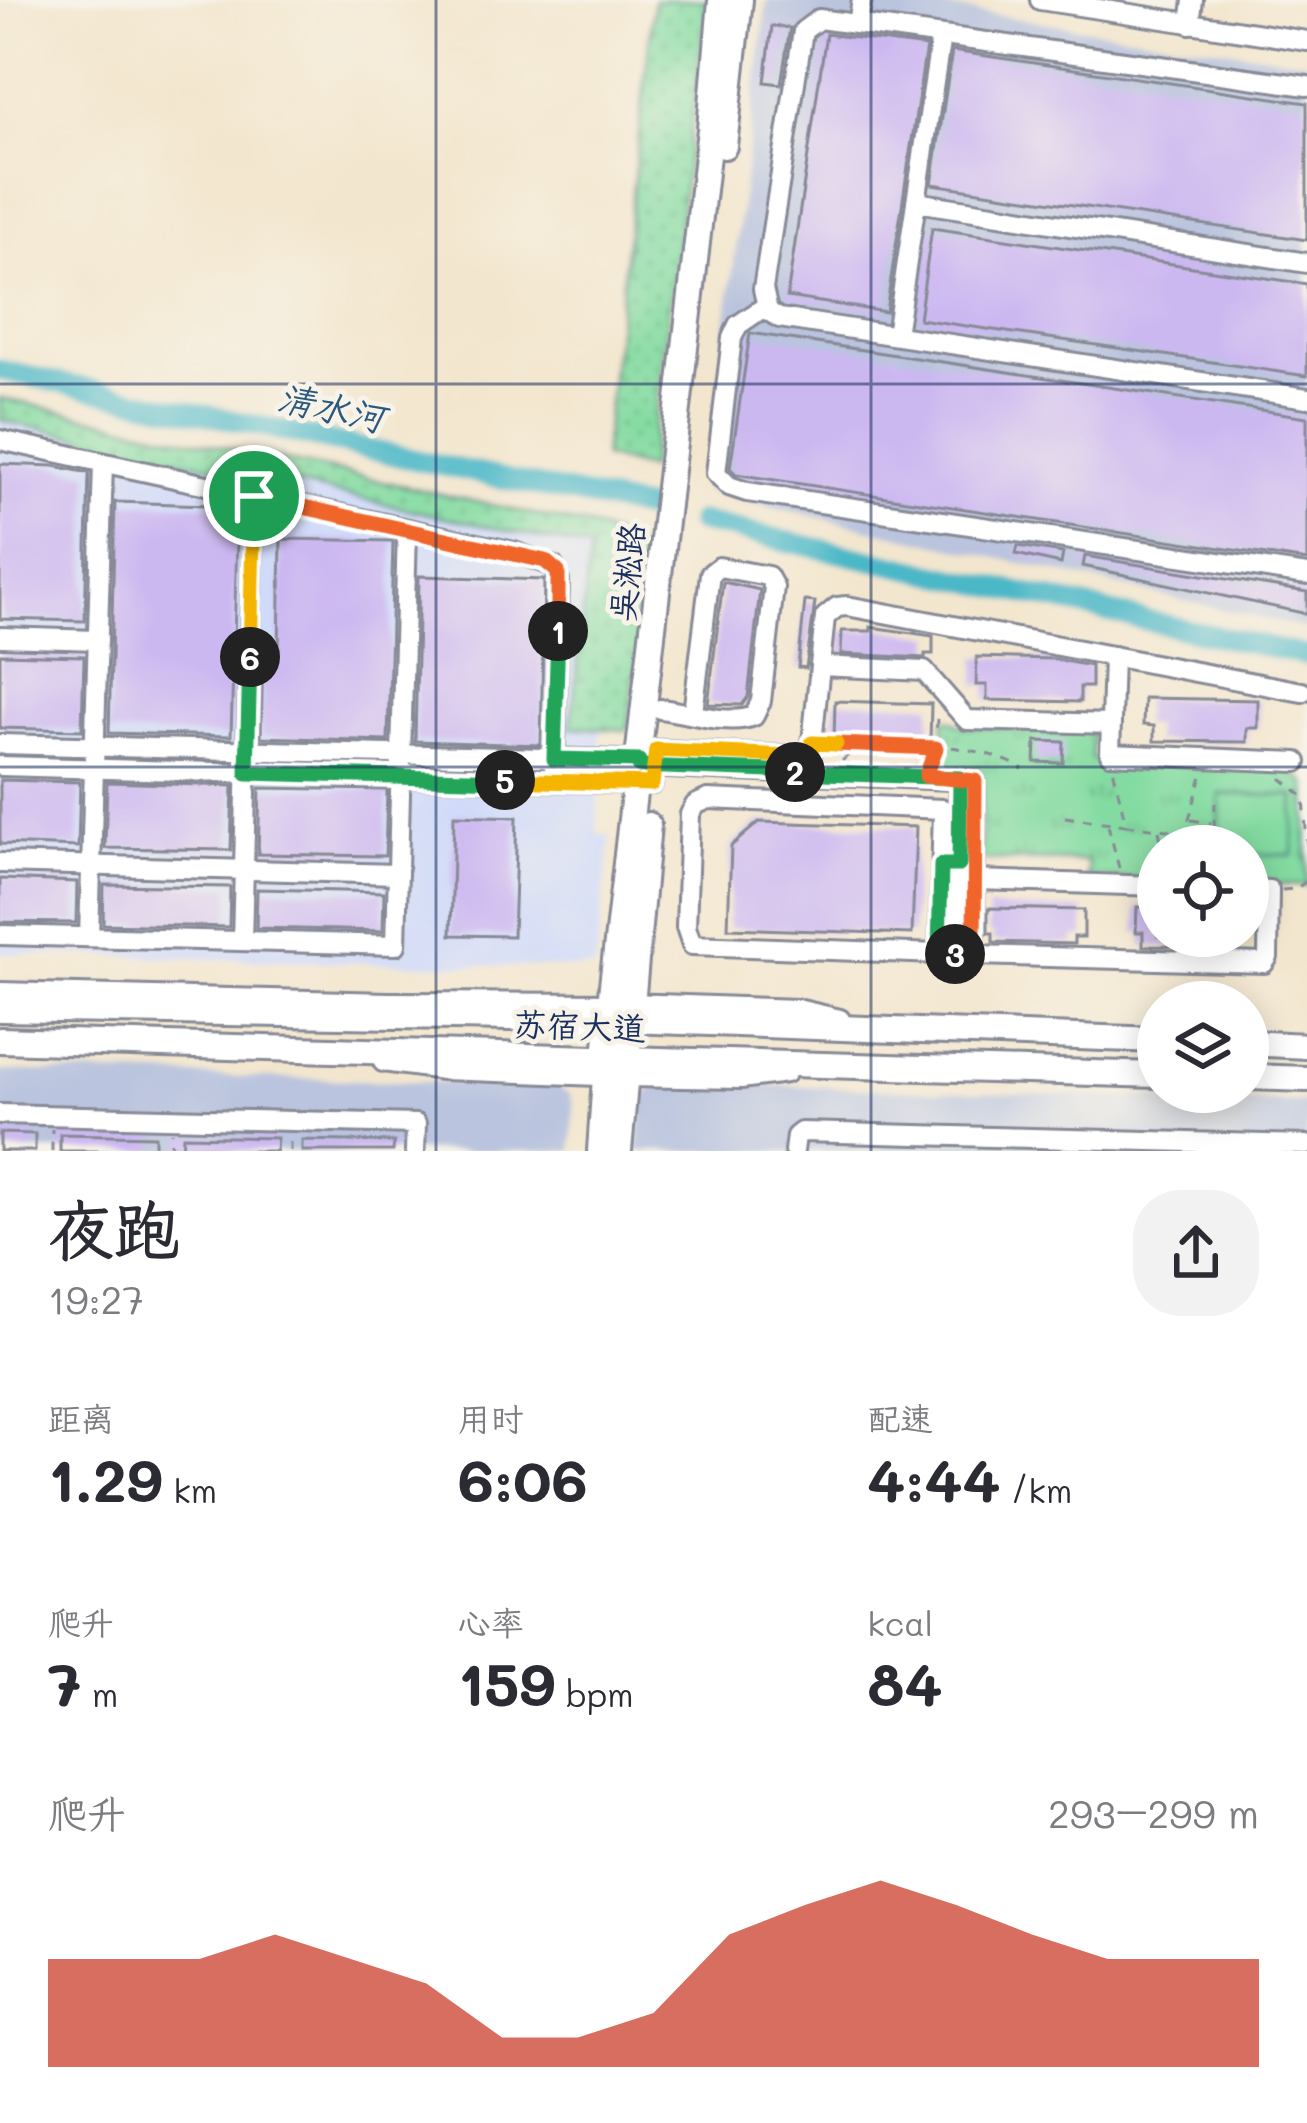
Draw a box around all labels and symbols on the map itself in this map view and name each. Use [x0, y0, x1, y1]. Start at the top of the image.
water label: 清水河 [274, 372, 394, 442]
pin [203, 445, 305, 547]
street label: 吴淞路 [599, 520, 652, 623]
pin: 1 [528, 601, 588, 661]
pin: 6 [220, 627, 280, 687]
pin: 2 [765, 742, 825, 802]
pin: 5 [475, 750, 535, 810]
pin: 3 [925, 924, 985, 984]
street label: 苏宿大道 [513, 1001, 647, 1048]

